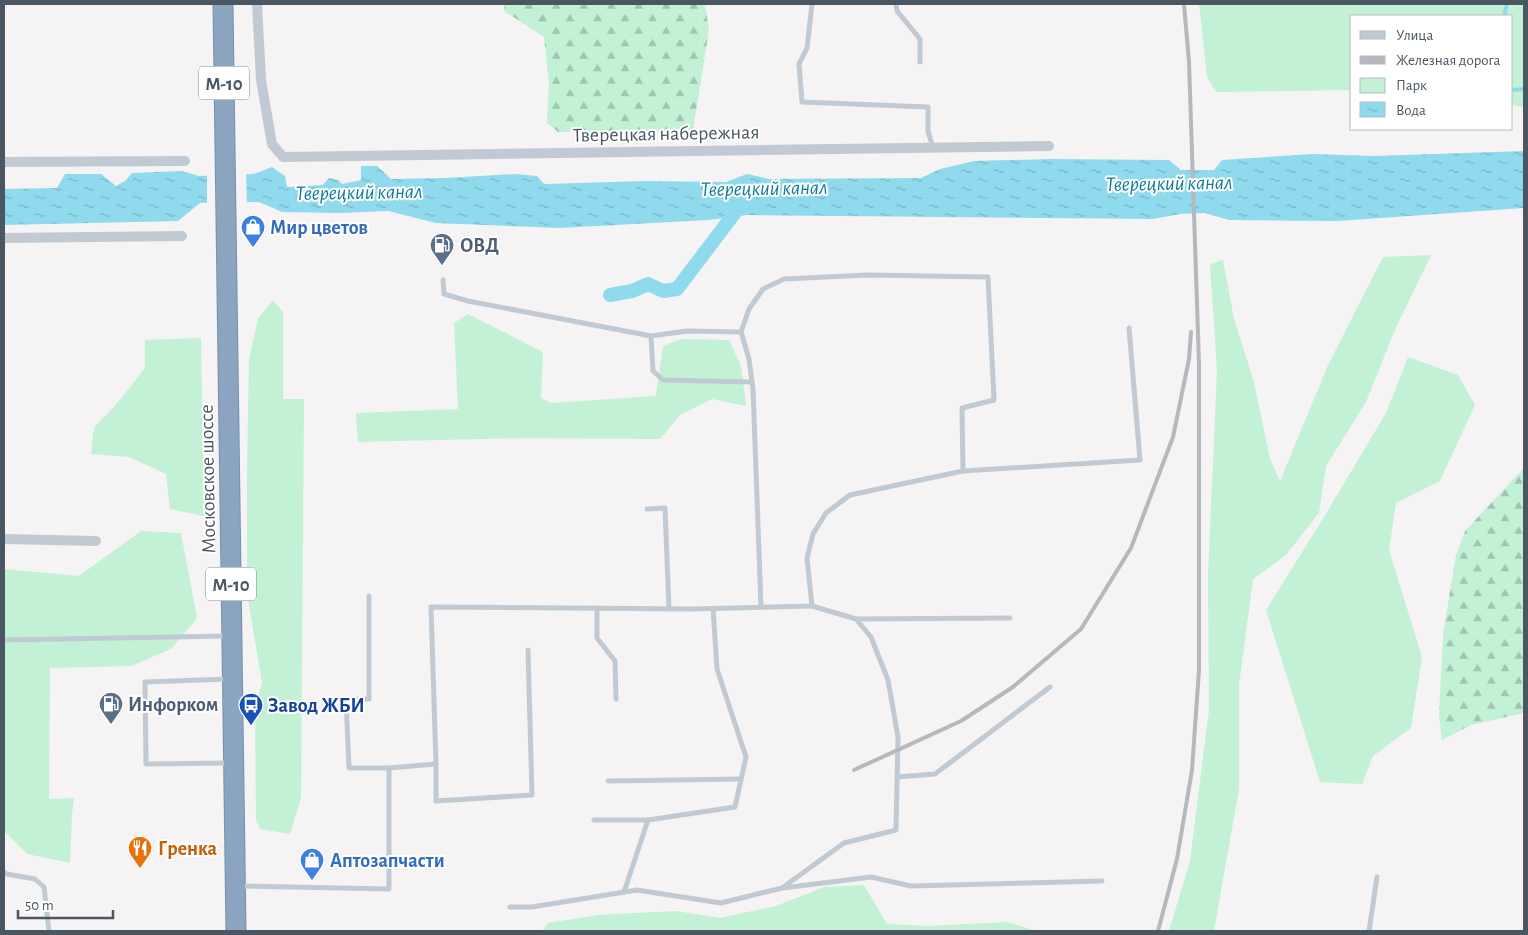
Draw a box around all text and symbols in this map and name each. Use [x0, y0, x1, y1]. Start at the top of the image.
legend [1350, 15, 1513, 130]
text: Улица [1396, 28, 1433, 43]
text: Железная дорога [1396, 53, 1501, 68]
road number: М-10 [199, 66, 249, 100]
text: Парк [1396, 78, 1427, 93]
text: Вода [1396, 103, 1426, 118]
street label: Тверецкая набережная [572, 122, 760, 146]
water label: Тверецкий канал [1105, 172, 1233, 196]
water label: Тверецкий канал [700, 177, 828, 201]
water label: Тверецкий канал [295, 181, 423, 205]
shop icon: Мир цветов [240, 214, 266, 248]
place label: Мир цветов [270, 218, 368, 238]
fuel station icon: ОВД [429, 232, 455, 266]
place label: ОВД [460, 236, 499, 256]
street label: Московское шоссе [197, 404, 219, 554]
road number: М-10 [206, 568, 256, 600]
fuel station icon: Инфорком [98, 691, 124, 725]
bus stop icon: Завод ЖБИ [238, 692, 264, 726]
place label: Инфорком [128, 695, 218, 715]
place label: Завод ЖБИ [268, 696, 365, 716]
restaurant icon: Гренка [127, 835, 153, 869]
place label: Гренка [158, 839, 218, 859]
shop icon: Аптозапчасти [299, 847, 325, 881]
place label: Аптозапчасти [330, 851, 445, 871]
scale bar [18, 888, 112, 920]
text: 50 m [25, 898, 54, 913]

